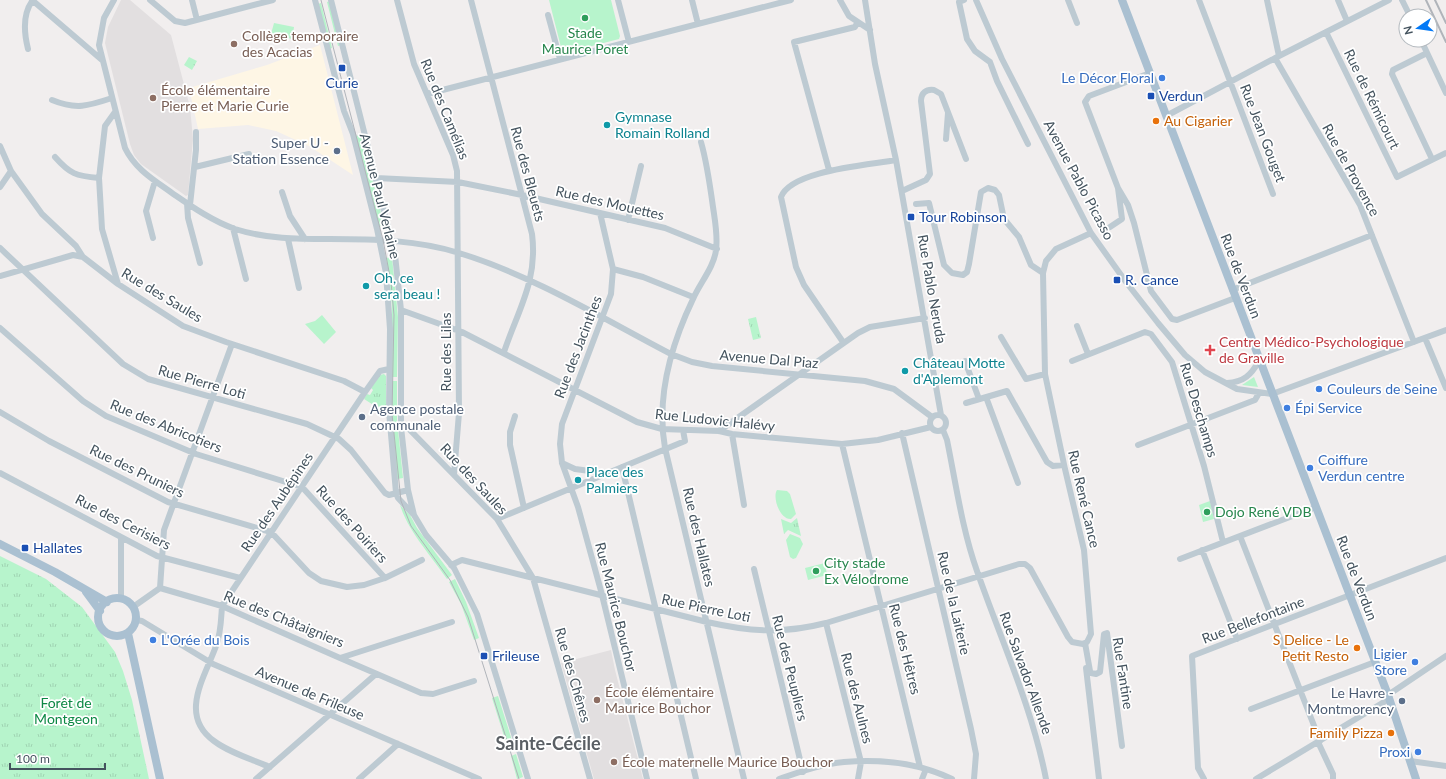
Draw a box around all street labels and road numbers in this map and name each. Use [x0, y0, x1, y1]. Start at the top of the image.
street label: Rue de Rémicourt [1341, 46, 1404, 152]
street label: Rue des Camélias [418, 56, 473, 162]
street label: Rue Jean Gouget [1237, 81, 1290, 184]
street label: Avenue Pablo Picasso [1041, 117, 1118, 243]
street label: Rue de Provence [1319, 121, 1384, 219]
street label: Rue des Bleuets [508, 124, 549, 223]
street label: Avenue Paul Verlaine [357, 131, 404, 261]
street label: Rue des Mouettes [554, 182, 666, 223]
street label: Rue de Verdun [1217, 231, 1265, 321]
street label: Rue Pablo Neruda [915, 233, 950, 345]
street label: Rue des Saules [119, 264, 206, 325]
street label: Rue des Jacinthes [550, 293, 605, 400]
street label: Rue des Lilas [437, 312, 454, 392]
street label: Avenue Dal Piaz [719, 346, 819, 371]
street label: Rue Deschamps [1177, 360, 1222, 459]
street label: Rue Pierre Loti [156, 361, 248, 402]
street label: Rue des Abricotiers [108, 395, 225, 456]
street label: Rue Ludovic Halévy [654, 405, 777, 434]
street label: Rue des Pruniers [87, 440, 187, 501]
street label: Rue des Saules [437, 440, 512, 518]
street label: Rue René Cance [1065, 448, 1104, 549]
street label: Rue des Aubépines [237, 449, 316, 555]
street label: Rue des Poiriers [313, 481, 392, 566]
street label: Rue des Hallates [680, 486, 719, 588]
street label: Rue des Cerisiers [73, 490, 174, 553]
street label: Rue de Verdun [1333, 533, 1381, 623]
street label: Rue Maurice Bouchor [592, 540, 641, 673]
street label: Rue de la Laiterie [934, 549, 975, 656]
street label: Rue des Châtaigniers [221, 587, 347, 650]
street label: Rue Pierre Loti [660, 590, 752, 625]
street label: Rue Bellefontaine [1199, 592, 1306, 647]
street label: Rue des Hêtres [886, 602, 925, 696]
street label: Rue Salvador Allende [996, 609, 1057, 736]
street label: Rue des Peupliers [769, 613, 812, 723]
street label: Rue des Chênes [552, 625, 595, 724]
street label: Rue Fantine [1109, 636, 1138, 710]
street label: Rue des Aulnes [838, 651, 877, 745]
street label: Avenue de Frileuse [253, 662, 367, 723]

